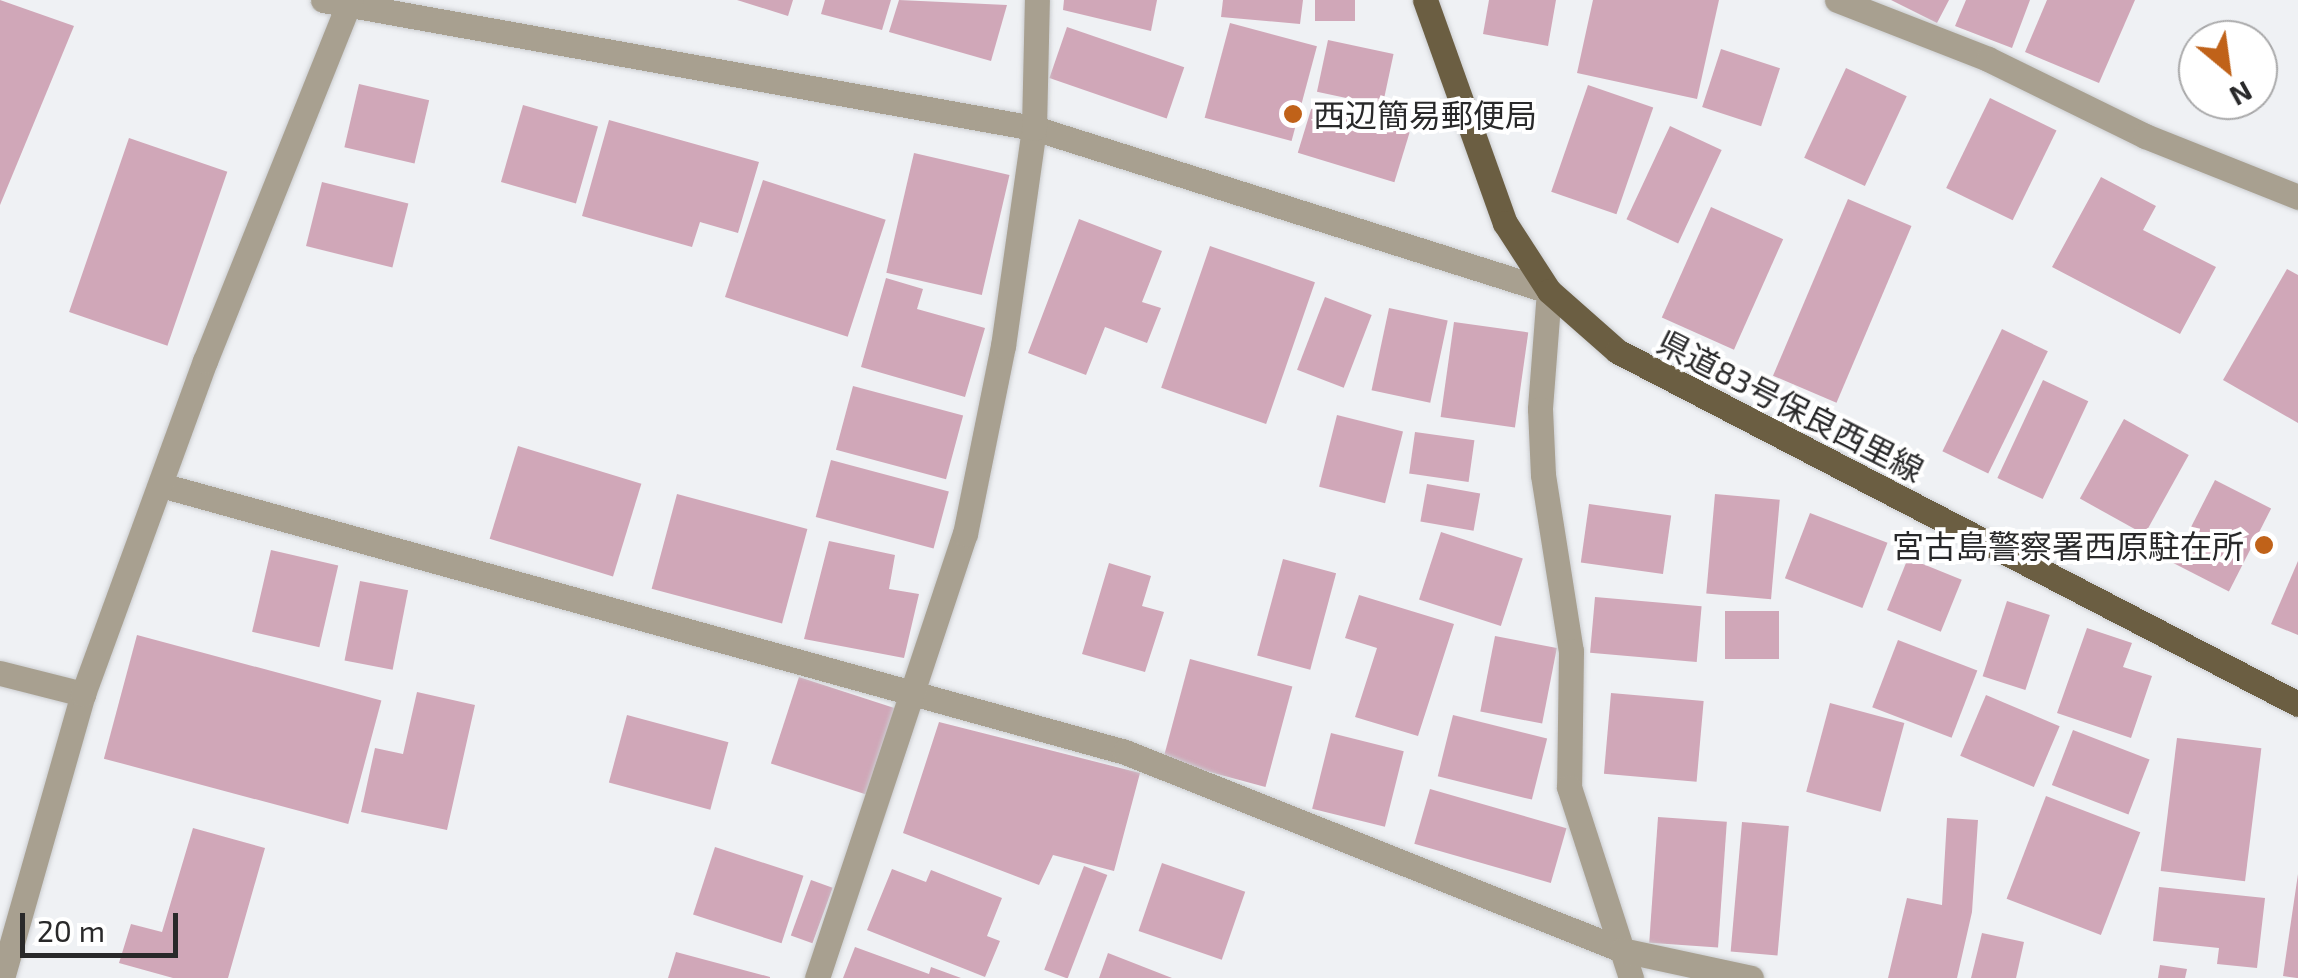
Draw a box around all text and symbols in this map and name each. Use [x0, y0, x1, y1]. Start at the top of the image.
north arrow [2178, 20, 2278, 120]
text: N [2224, 75, 2259, 114]
place label: 西辺簡易郵便局 [1313, 95, 1537, 133]
marker: 西辺簡易郵便局 [1282, 103, 1304, 125]
street label: 県道83号保良西里線 [1652, 321, 1930, 489]
place label: 宮古島警察署西原駐在所 [1892, 526, 2244, 564]
marker: 宮古島警察署西原駐在所 [2253, 534, 2275, 556]
scale bar [25, 893, 182, 955]
text: 20 m [37, 912, 105, 948]

